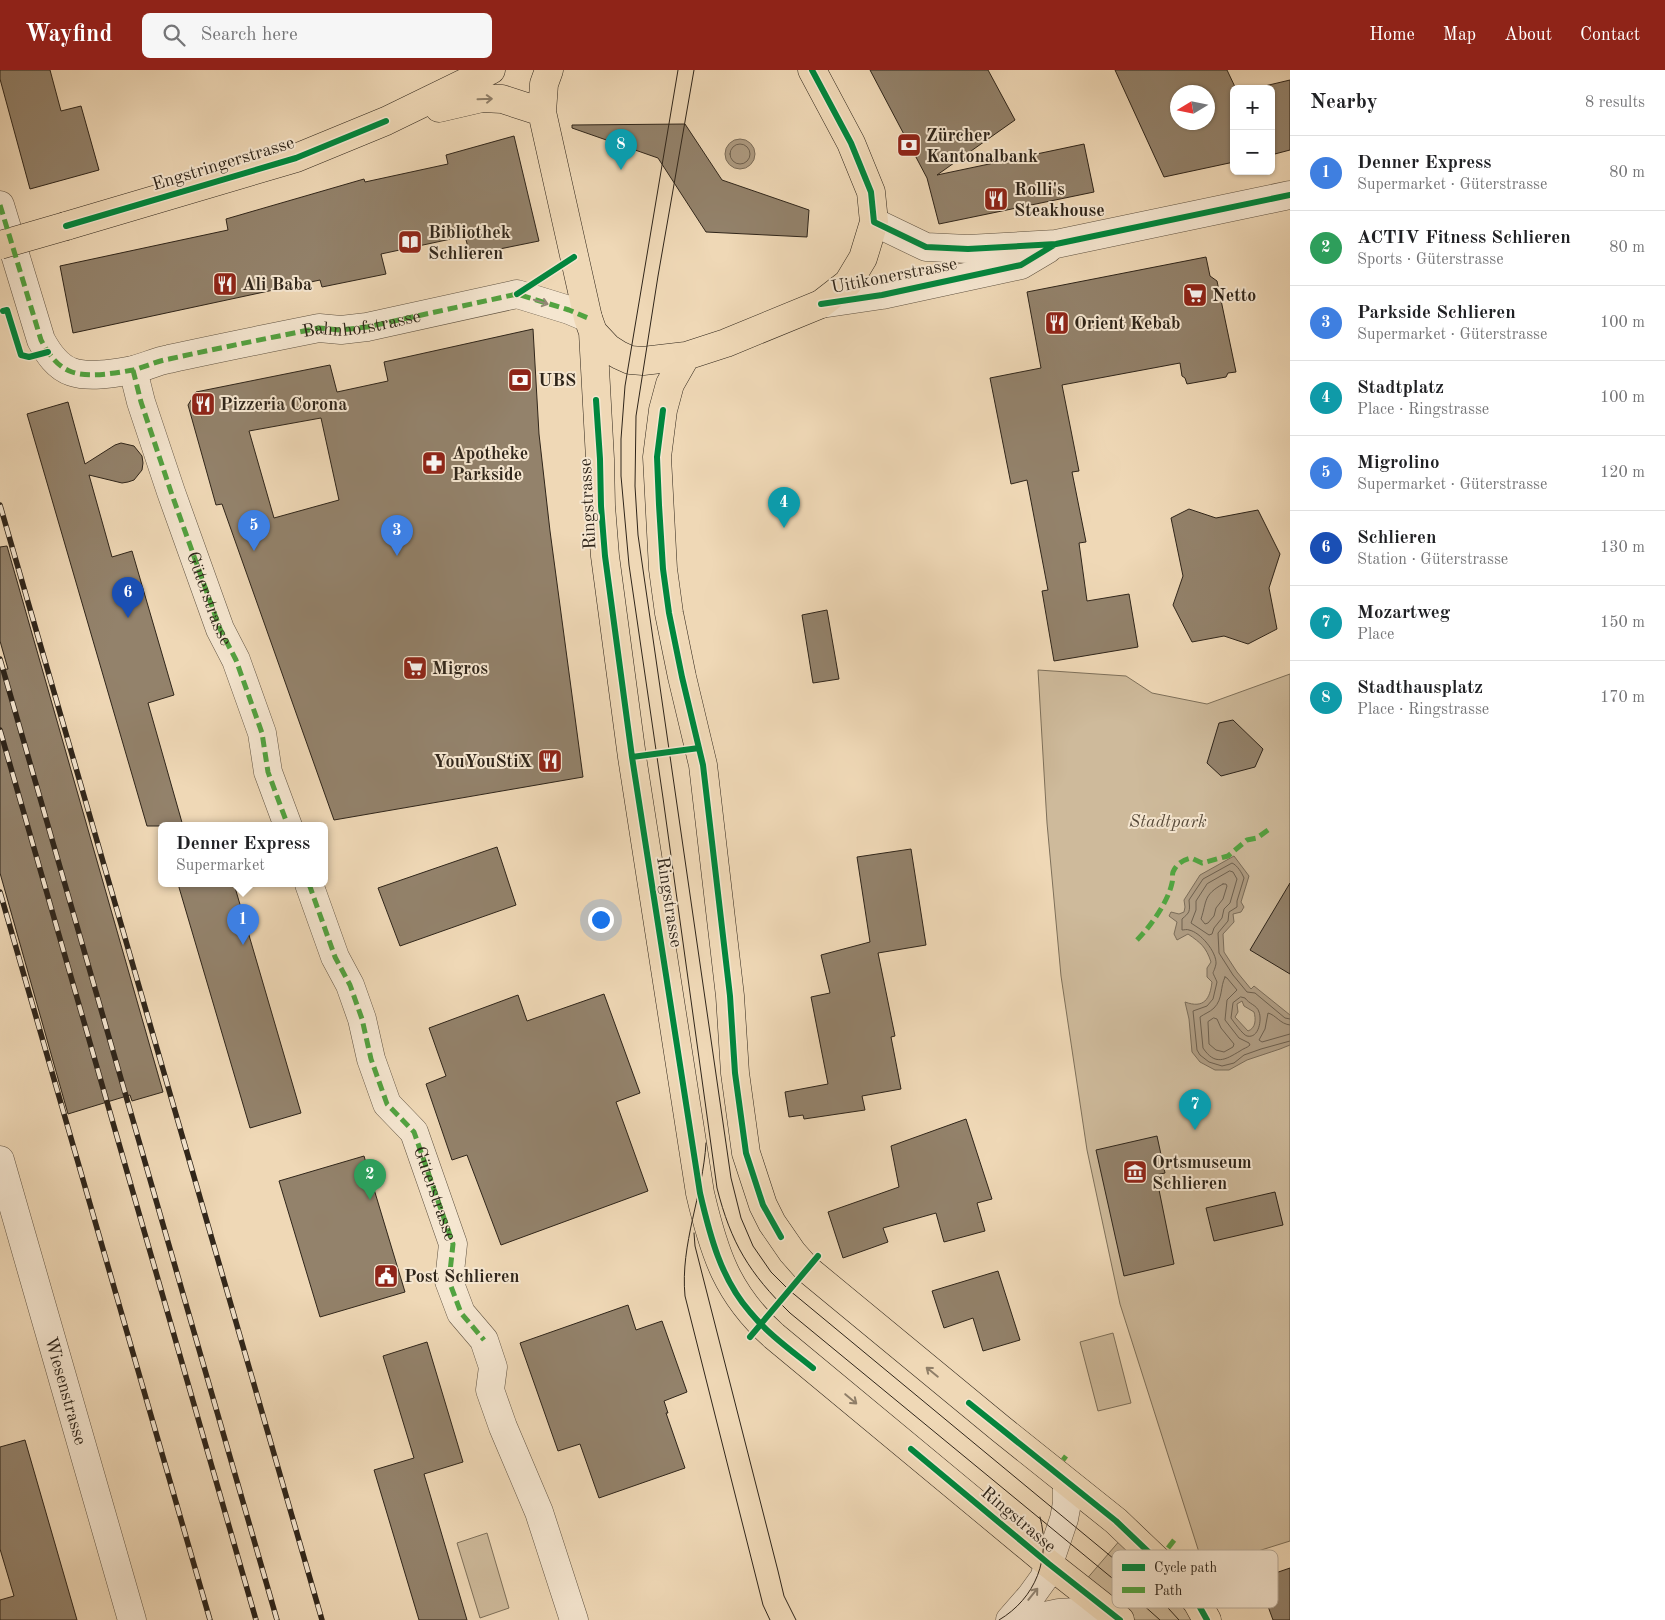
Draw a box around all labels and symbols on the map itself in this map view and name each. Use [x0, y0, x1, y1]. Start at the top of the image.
north arrow [1170, 85, 1215, 130]
one-way arrow [476, 94, 493, 104]
place label: Zürcher Kantonalbank [926, 127, 1038, 166]
pin: 8 [605, 129, 637, 170]
bank icon: Zürcher Kantonalbank [896, 132, 922, 158]
street label: Engstringerstrasse [150, 134, 297, 194]
place label: Rolli's Steakhouse [1014, 181, 1105, 220]
restaurant icon: Rolli's Steakhouse [983, 186, 1009, 212]
place label: Bibliothek Schlieren [428, 224, 511, 263]
library icon: Bibliothek Schlieren [397, 229, 423, 255]
street label: Uitikonerstrasse [830, 255, 959, 297]
restaurant icon: Ali Baba [212, 271, 238, 297]
place label: Ali Baba [242, 276, 312, 294]
supermarket icon: Netto [1182, 282, 1208, 308]
place label: Netto [1212, 287, 1256, 305]
one-way arrow [533, 297, 549, 307]
street label: Bahnhofstrasse [301, 307, 422, 341]
restaurant icon: Orient Kebab [1044, 310, 1070, 336]
place label: Orient Kebab [1074, 315, 1181, 333]
bank icon: UBS [507, 367, 533, 393]
place label: UBS [538, 372, 576, 390]
restaurant icon: Pizzeria Corona [190, 391, 216, 417]
place label: Pizzeria Corona [220, 396, 347, 414]
place label: Apotheke Parkside [452, 445, 528, 484]
pharmacy icon: Apotheke Parkside [421, 450, 447, 476]
street label: Ringstrasse [577, 458, 599, 550]
pin: 4 [768, 487, 800, 528]
pin: 5 [238, 510, 270, 551]
pin: 3 [381, 515, 413, 556]
street label: Güterstrasse [183, 549, 235, 649]
pin: 6 [112, 577, 144, 618]
supermarket icon: Migros [402, 655, 428, 681]
place label: Migros [432, 660, 488, 678]
restaurant icon: YouYouStiX [537, 748, 563, 774]
place label: YouYouStiX [434, 753, 532, 771]
park label: Stadtpark [1129, 813, 1207, 831]
street label: Ringstrasse [653, 856, 685, 949]
pin: 1 [227, 904, 259, 945]
your location [588, 907, 614, 933]
pin: 7 [1179, 1089, 1211, 1130]
street label: Güterstrasse [410, 1144, 459, 1243]
place label: Ortsmuseum Schlieren [1152, 1154, 1252, 1193]
pin: 2 [354, 1159, 386, 1200]
museum icon: Ortsmuseum Schlieren [1122, 1159, 1148, 1185]
public building icon: Post Schlieren [373, 1263, 399, 1289]
place label: Post Schlieren [404, 1268, 519, 1286]
street label: Wiesenstrasse [41, 1335, 89, 1447]
one-way arrow [926, 1367, 939, 1378]
one-way arrow [844, 1394, 857, 1405]
street label: Ringstrasse [978, 1483, 1059, 1556]
legend [1112, 1550, 1278, 1608]
text: Cycle path [1154, 1561, 1217, 1575]
text: Path [1154, 1584, 1183, 1598]
one-way arrow [1027, 1588, 1038, 1601]

